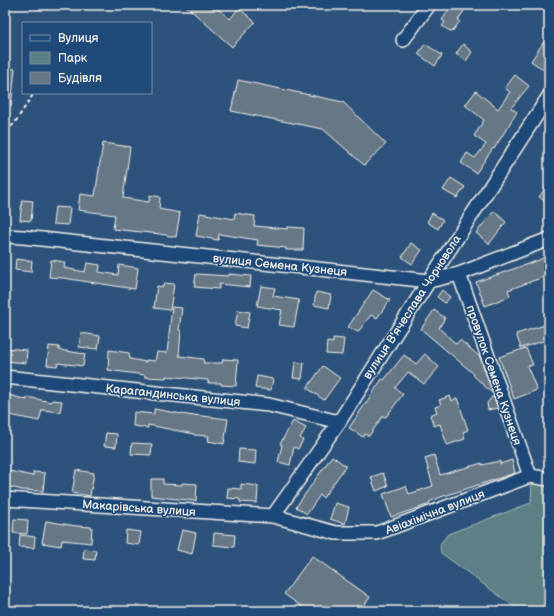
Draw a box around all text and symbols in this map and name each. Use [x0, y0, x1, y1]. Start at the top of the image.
legend [22, 22, 152, 94]
text: Вулиця [58, 31, 99, 46]
text: Парк [58, 51, 88, 66]
text: Будівля [58, 71, 102, 86]
street label: вулиця В'ячеслава Чорновола [360, 232, 465, 382]
street label: вулиця Семена Кузнеця [212, 251, 348, 280]
street label: провулок Семена Кузнеця [462, 303, 525, 448]
street label: Карагандинська вулиця [105, 381, 241, 410]
street label: Авіахімічна вулиця [382, 486, 487, 539]
street label: Макарівська вулиця [82, 497, 197, 520]

